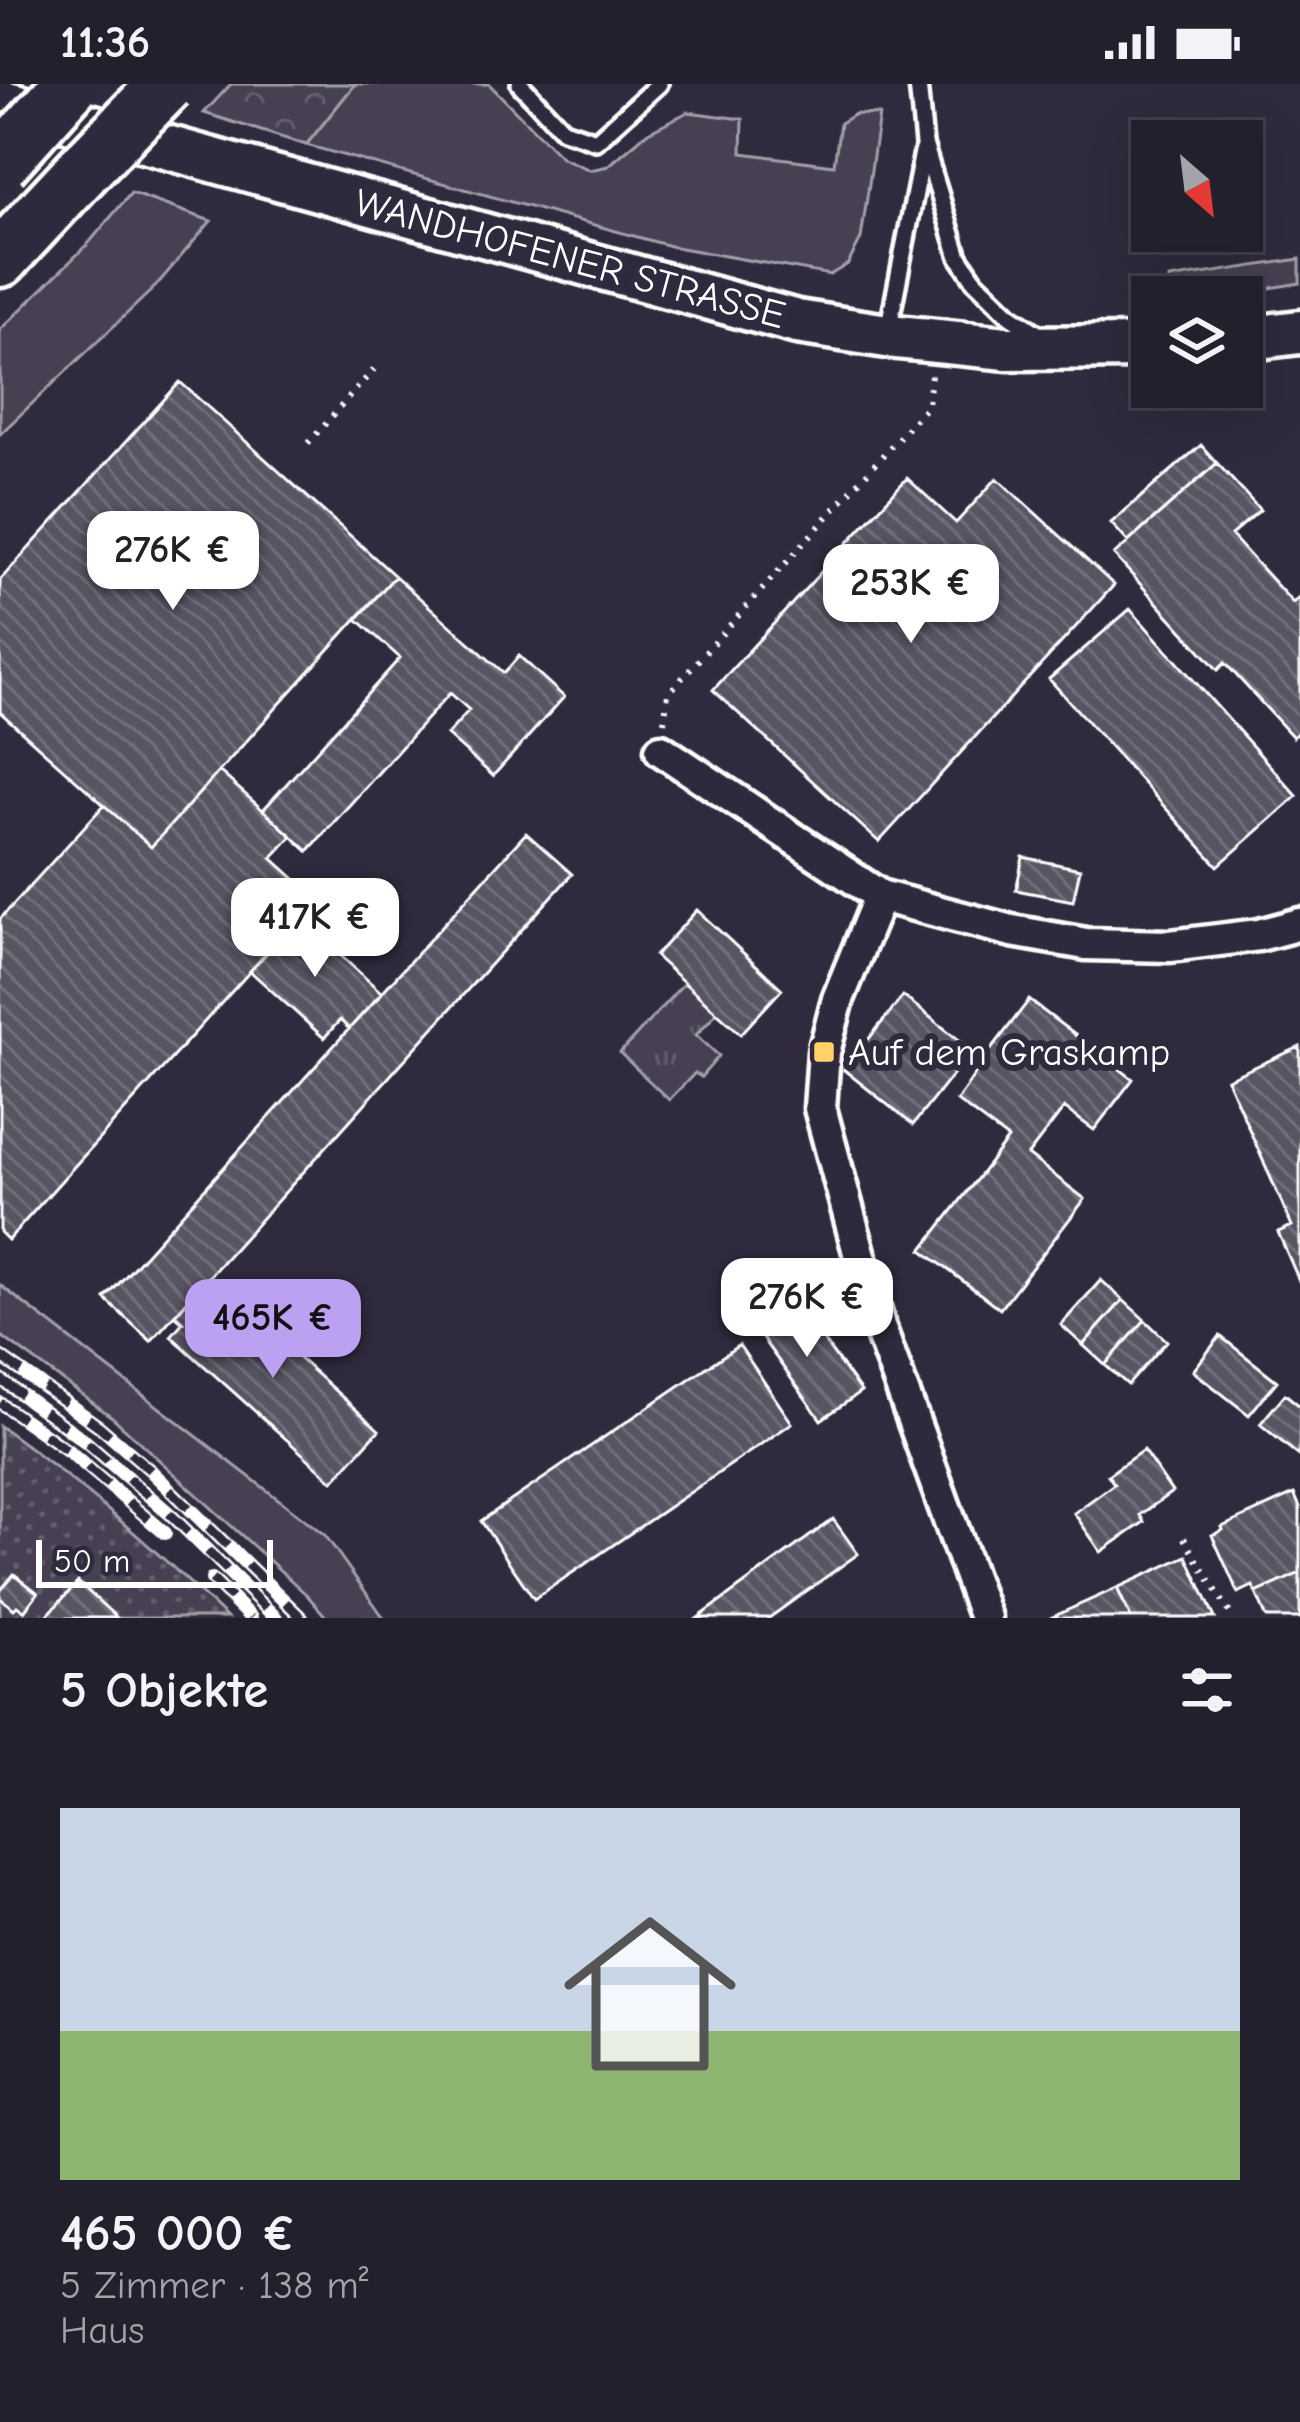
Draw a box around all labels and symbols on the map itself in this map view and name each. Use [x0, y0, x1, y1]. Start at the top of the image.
north arrow [1131, 120, 1263, 252]
street label: WANDHOFENER STRASSE [350, 180, 790, 338]
pin: 276K € [75, 511, 271, 613]
pin: 253K € [813, 544, 1009, 646]
pin: 417K € [217, 878, 413, 980]
place label: Auf dem Graskamp [848, 1030, 1170, 1075]
marker: Auf dem Graskamp [811, 1039, 837, 1065]
pin: 276K € [709, 1258, 905, 1360]
pin: 465K € [175, 1279, 371, 1381]
scale bar [36, 1534, 273, 1587]

